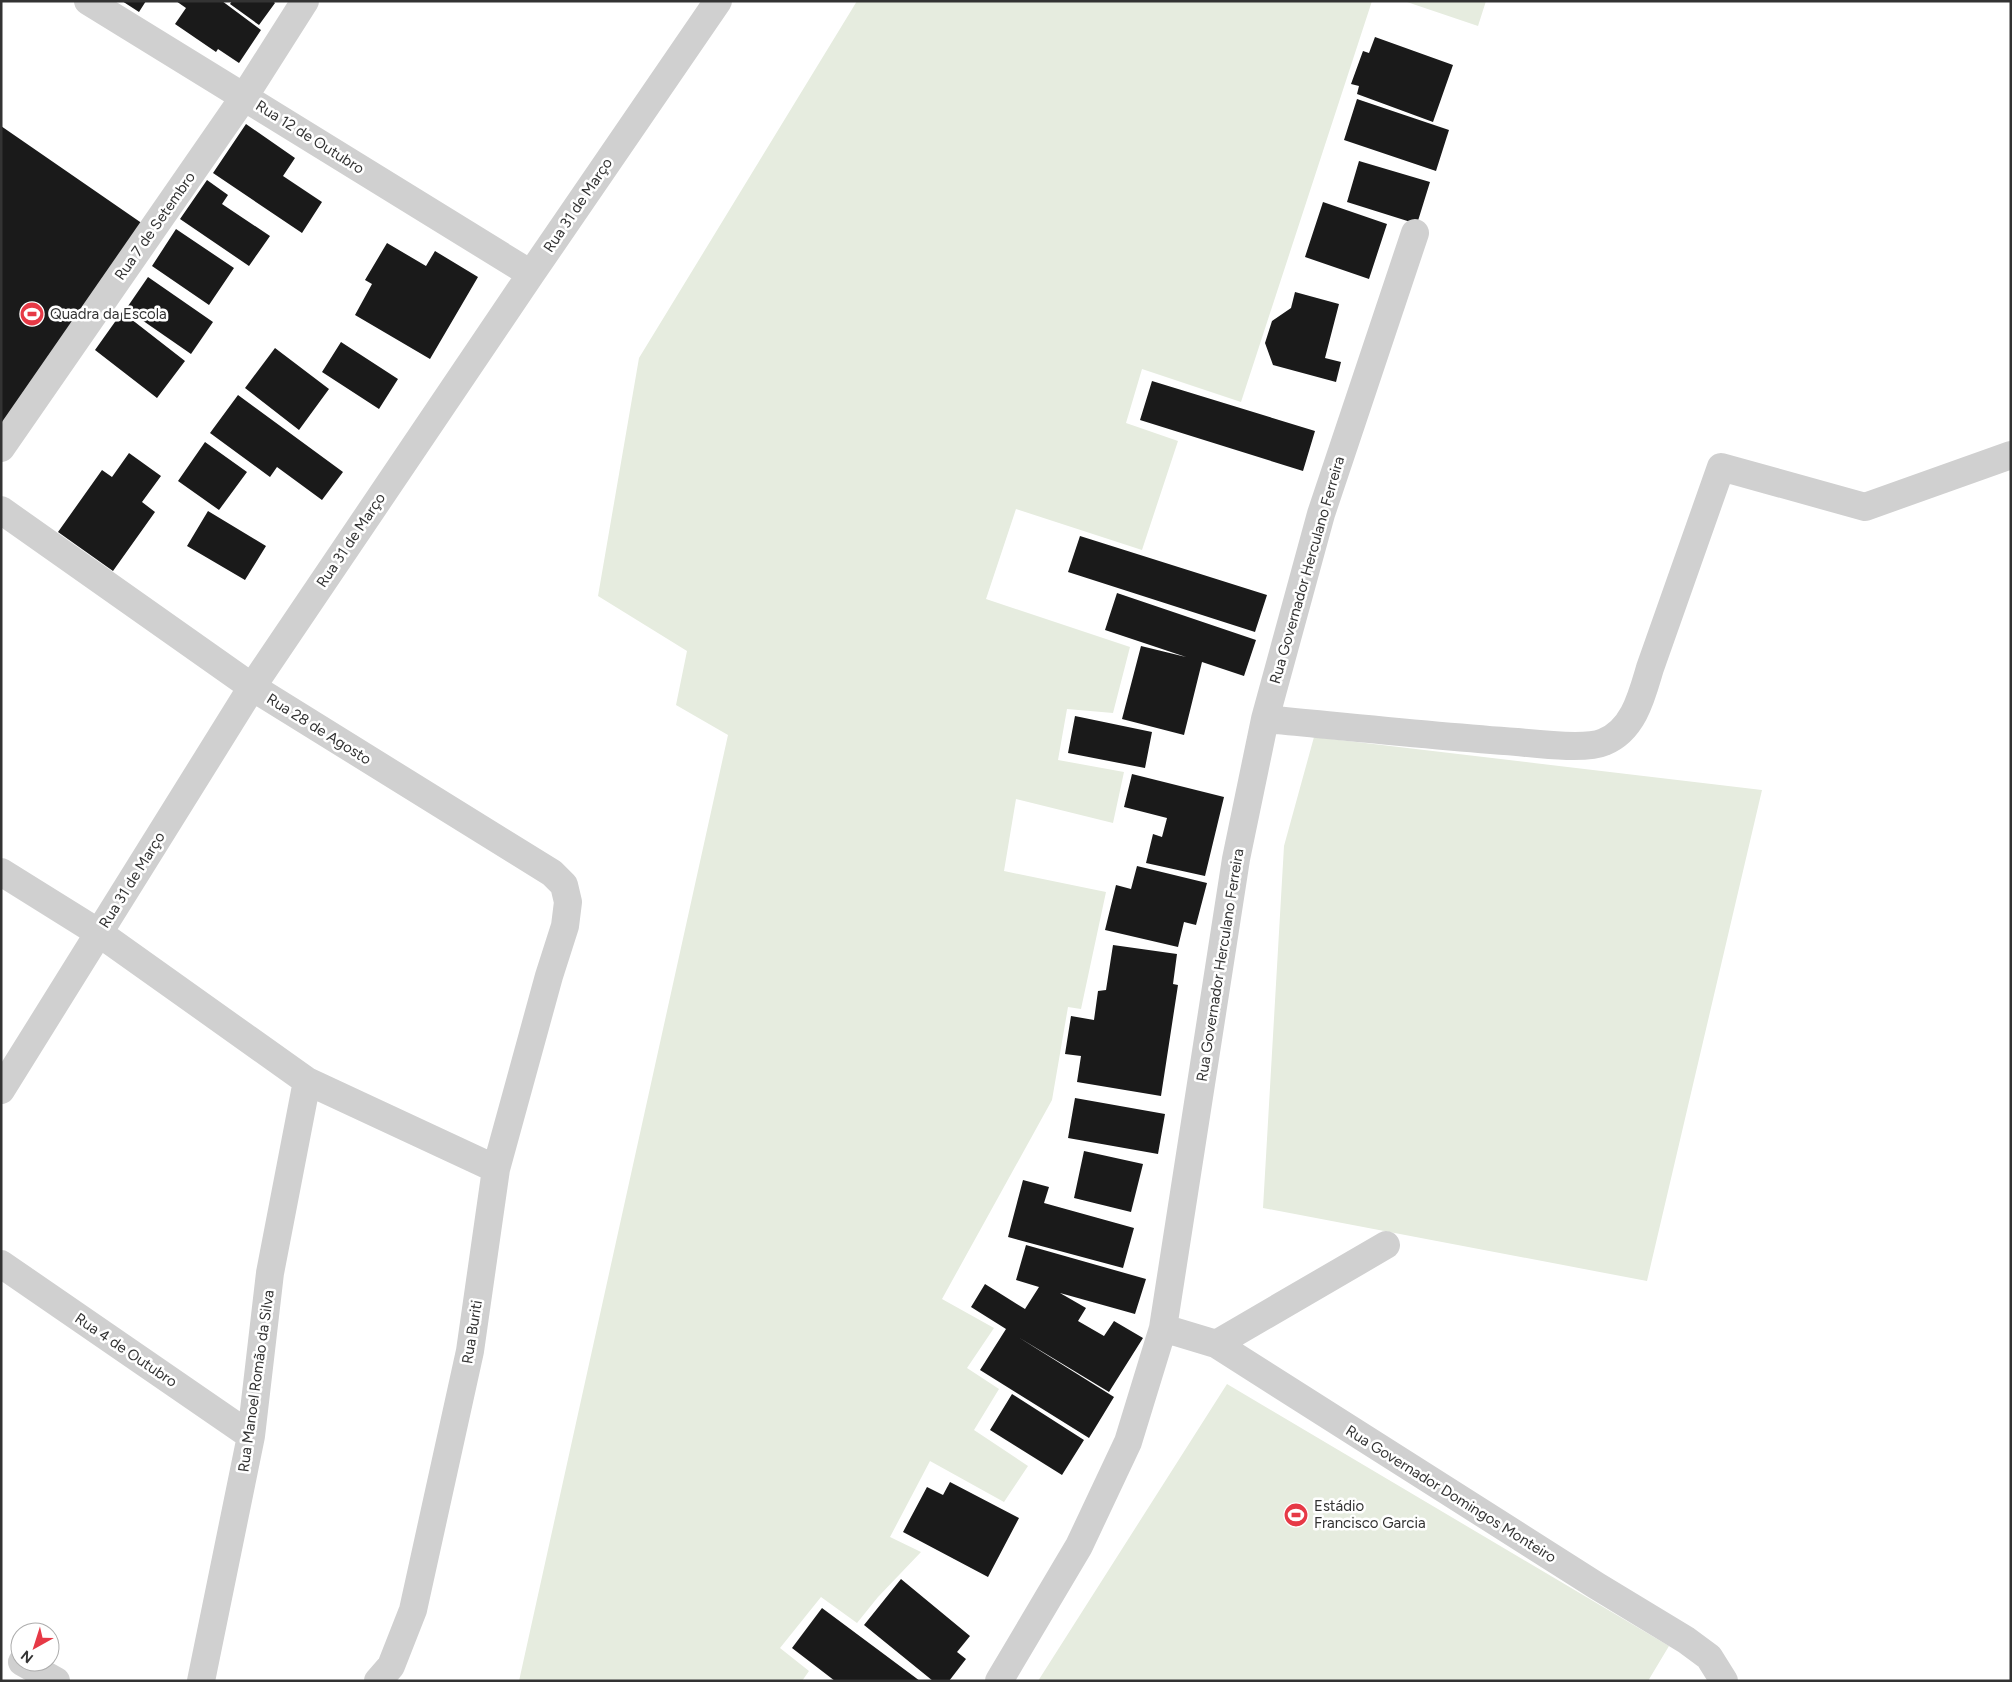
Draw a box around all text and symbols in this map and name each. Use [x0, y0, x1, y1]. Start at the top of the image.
street label: Rua 12 de Outubro [252, 96, 368, 178]
street label: Rua 31 de Março [540, 154, 616, 256]
street label: Rua 7 de Setembro [111, 168, 199, 284]
sports icon: Quadra da Escola [19, 301, 45, 327]
place label: Quadra da Escola [50, 305, 167, 323]
street label: Rua Governador Herculano Ferreira [1266, 454, 1348, 686]
street label: Rua 31 de Março [313, 489, 389, 591]
street label: Rua 28 de Agosto [263, 690, 375, 769]
street label: Rua 31 de Março [95, 828, 169, 931]
street label: Rua Governador Herculano Ferreira [1193, 847, 1247, 1083]
street label: Rua Manoel Romão da Silva [234, 1289, 278, 1473]
street label: Rua Buriti [458, 1299, 486, 1365]
street label: Rua 4 de Outubro [71, 1309, 181, 1391]
street label: Rua Governador Domingos Monteiro [1342, 1421, 1560, 1567]
place label: Estádio Francisco Garcia [1314, 1497, 1426, 1532]
sports icon: Estádio Francisco Garcia [1283, 1502, 1309, 1528]
north arrow [10, 1622, 60, 1672]
text: N [18, 1647, 37, 1667]

